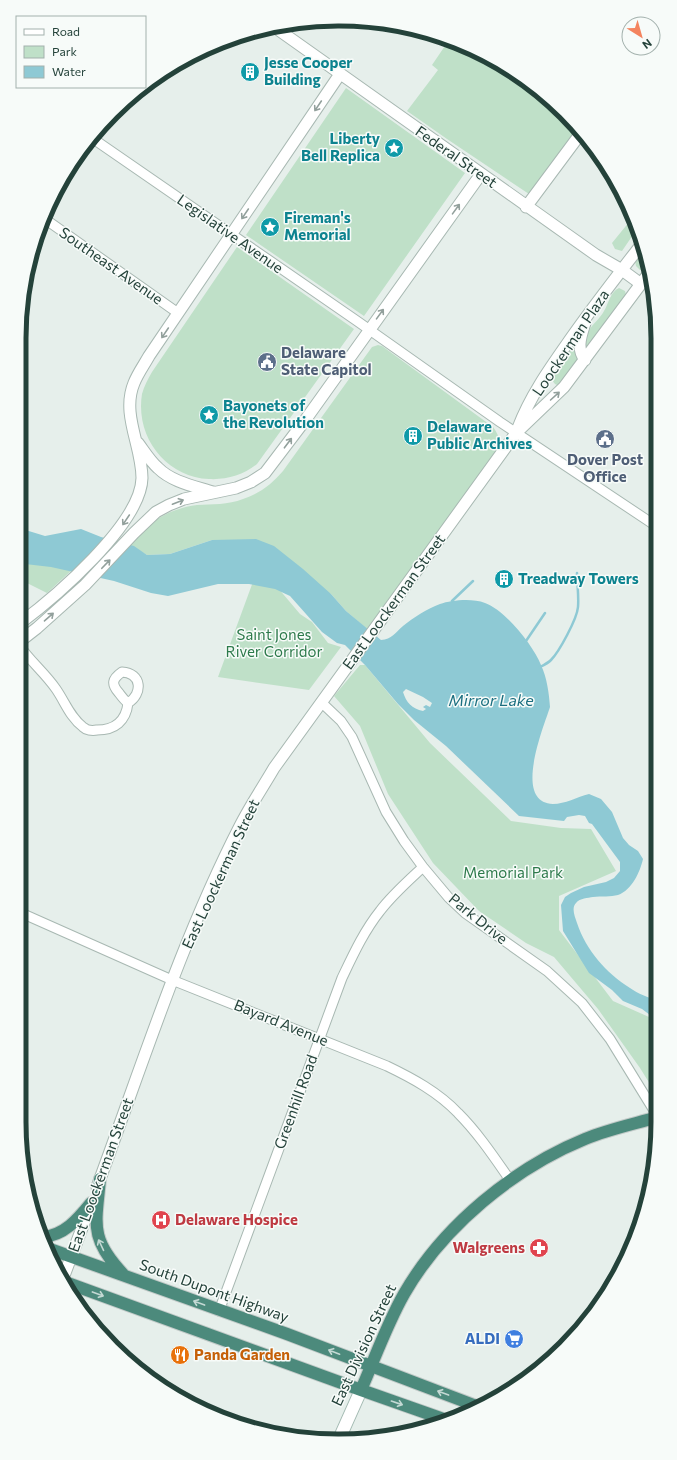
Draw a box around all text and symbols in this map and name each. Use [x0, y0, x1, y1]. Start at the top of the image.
legend [16, 16, 146, 88]
north arrow [621, 16, 661, 56]
text: Road [52, 24, 80, 38]
text: N [640, 37, 655, 52]
text: Park [52, 44, 78, 58]
place label: Jesse Cooper Building [264, 53, 353, 88]
building icon: Jesse Cooper Building [239, 61, 261, 83]
text: Water [52, 64, 86, 78]
one-way arrow [314, 100, 322, 111]
street label: Federal Street [412, 121, 501, 191]
place label: Liberty Bell Replica [301, 129, 381, 164]
place icon: Liberty Bell Replica [383, 137, 405, 159]
street label: Legislative Avenue [174, 190, 287, 277]
one-way arrow [452, 204, 460, 215]
one-way arrow [241, 208, 249, 219]
place label: Fireman's Memorial [284, 208, 351, 243]
place icon: Fireman's Memorial [259, 216, 281, 238]
street label: Southeast Avenue [56, 223, 167, 308]
street label: Loockerman Plaza [528, 286, 612, 399]
one-way arrow [375, 309, 384, 320]
one-way arrow [161, 327, 169, 338]
place label: Delaware State Capitol [281, 343, 372, 378]
public building icon: Delaware State Capitol [256, 351, 278, 373]
one-way arrow [549, 392, 559, 401]
place label: Bayonets of the Revolution [223, 396, 324, 431]
place icon: Bayonets of the Revolution [198, 404, 220, 426]
place label: Delaware Public Archives [427, 417, 532, 452]
building icon: Delaware Public Archives [402, 425, 424, 447]
public building icon: Dover Post Office [594, 428, 616, 450]
one-way arrow [283, 437, 292, 448]
place label: Dover Post Office [567, 450, 643, 485]
one-way arrow [172, 497, 184, 505]
one-way arrow [121, 514, 130, 525]
street label: East Loockerman Street [338, 530, 448, 673]
one-way arrow [102, 559, 111, 569]
building icon: Treadway Towers [493, 568, 515, 590]
place label: Treadway Towers [518, 569, 639, 587]
one-way arrow [44, 613, 55, 622]
park label: Saint Jones River Corridor [226, 625, 322, 660]
water label: Mirror Lake [448, 690, 534, 709]
street label: East Loockerman Street [177, 796, 263, 951]
park label: Memorial Park [463, 863, 563, 881]
street label: Park Drive [446, 889, 512, 947]
street label: Bayard Avenue [232, 995, 331, 1049]
street label: Greenhill Road [270, 1052, 320, 1151]
street label: East Loockerman Street [64, 1095, 136, 1254]
hospital icon: Delaware Hospice [150, 1209, 172, 1231]
place label: Delaware Hospice [175, 1210, 298, 1228]
pharmacy icon: Walgreens [528, 1237, 550, 1259]
place label: Walgreens [452, 1238, 525, 1256]
one-way arrow [97, 1240, 104, 1252]
street label: South Dupont Highway [137, 1255, 292, 1326]
street label: East Division Street [327, 1281, 399, 1408]
one-way arrow [92, 1291, 105, 1298]
one-way arrow [194, 1299, 206, 1307]
supermarket icon: ALDI [503, 1328, 525, 1350]
place label: ALDI [465, 1329, 500, 1347]
restaurant icon: Panda Garden [169, 1344, 191, 1366]
place label: Panda Garden [194, 1345, 290, 1363]
one-way arrow [329, 1348, 341, 1356]
one-way arrow [437, 1388, 449, 1396]
one-way arrow [391, 1400, 404, 1407]

